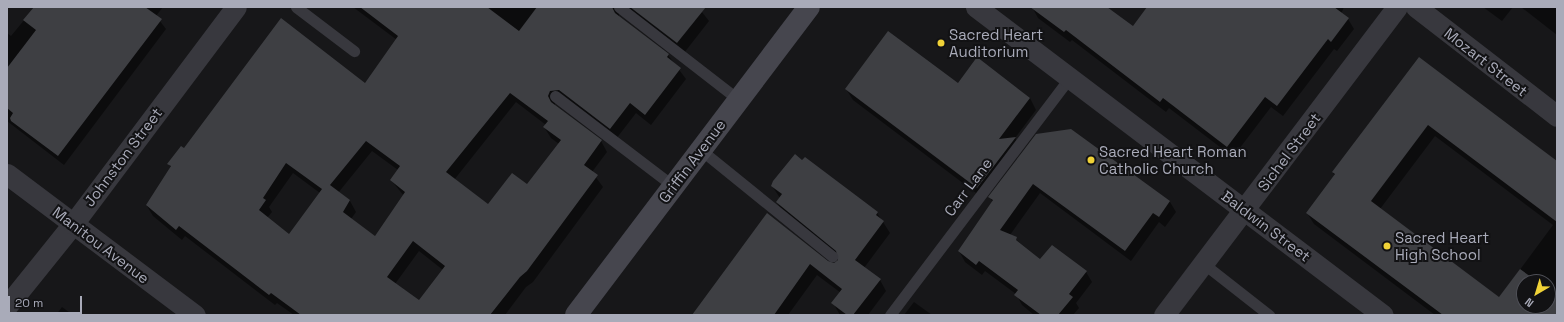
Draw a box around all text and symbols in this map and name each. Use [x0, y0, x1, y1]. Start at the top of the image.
street label: Mozart Street [1441, 24, 1531, 100]
place label: Sacred Heart Auditorium [949, 25, 1043, 60]
marker: Sacred Heart Auditorium [936, 38, 946, 48]
street label: Johnston Street [80, 104, 166, 210]
street label: Sichel Street [1254, 109, 1324, 195]
street label: Griffin Avenue [655, 116, 729, 206]
place label: Sacred Heart Roman Catholic Church [1099, 142, 1247, 177]
street label: Carr Lane [940, 154, 996, 220]
marker: Sacred Heart Roman Catholic Church [1086, 155, 1096, 165]
street label: Baldwin Street [1218, 187, 1314, 265]
street label: Manitou Avenue [49, 203, 153, 287]
place label: Sacred Heart High School [1395, 228, 1489, 263]
marker: Sacred Heart High School [1382, 241, 1392, 251]
north arrow [1516, 274, 1556, 314]
scale bar [10, 288, 84, 314]
text: 20 m [15, 295, 43, 311]
text: N [1522, 295, 1536, 310]

